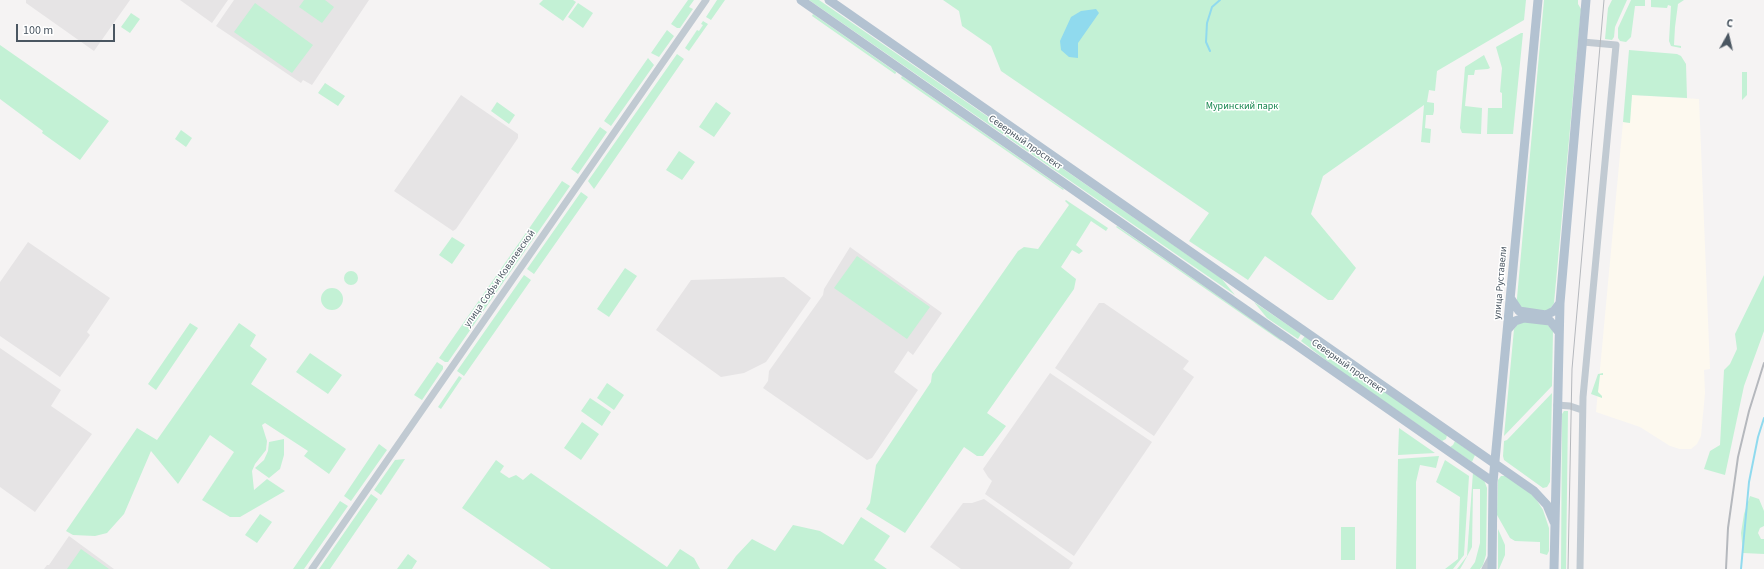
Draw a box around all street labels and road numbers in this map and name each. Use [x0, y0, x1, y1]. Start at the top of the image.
street label: Северный проспект [986, 113, 1064, 173]
street label: улица Софьи Ковалевской [462, 228, 538, 330]
street label: улица Руставели [1492, 246, 1510, 320]
street label: Северный проспект [1309, 337, 1387, 397]

